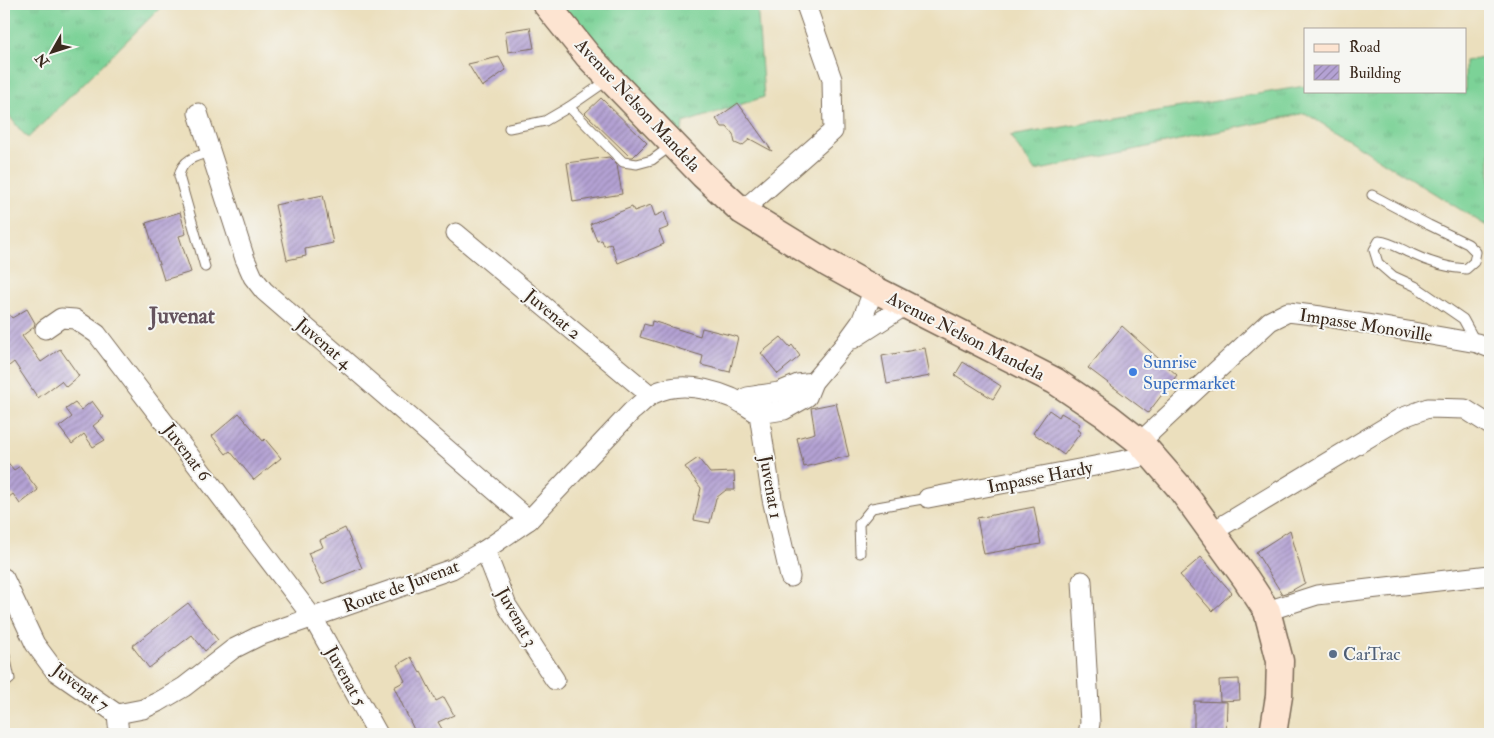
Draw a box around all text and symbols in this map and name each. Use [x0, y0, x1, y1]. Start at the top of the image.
north arrow [28, 28, 78, 78]
legend [1304, 28, 1466, 92]
street label: Avenue Nelson Mandela [569, 33, 706, 177]
text: Road [1349, 38, 1381, 57]
text: N [31, 49, 53, 71]
text: Building [1349, 64, 1401, 83]
street label: Juvenat 2 [519, 283, 586, 345]
street label: Avenue Nelson Mandela [882, 286, 1049, 386]
district label: Juvenat [148, 302, 216, 331]
street label: Impasse Monoville [1298, 304, 1434, 347]
street label: Juvenat 4 [290, 312, 358, 375]
place label: Sunrise Supermarket [1143, 351, 1235, 395]
marker: Sunrise Supermarket [1127, 366, 1139, 378]
street label: Juvenat 6 [157, 418, 216, 487]
street label: Juvenat 1 [753, 453, 787, 521]
street label: Impasse Hardy [985, 456, 1096, 499]
street label: Route de Juvenat [340, 555, 462, 618]
street label: Juvenat 3 [490, 583, 542, 651]
street label: Juvenat 5 [319, 641, 372, 711]
place label: CarTrac [1343, 643, 1401, 666]
marker: CarTrac [1327, 648, 1339, 660]
street label: Juvenat 7 [47, 657, 114, 717]

